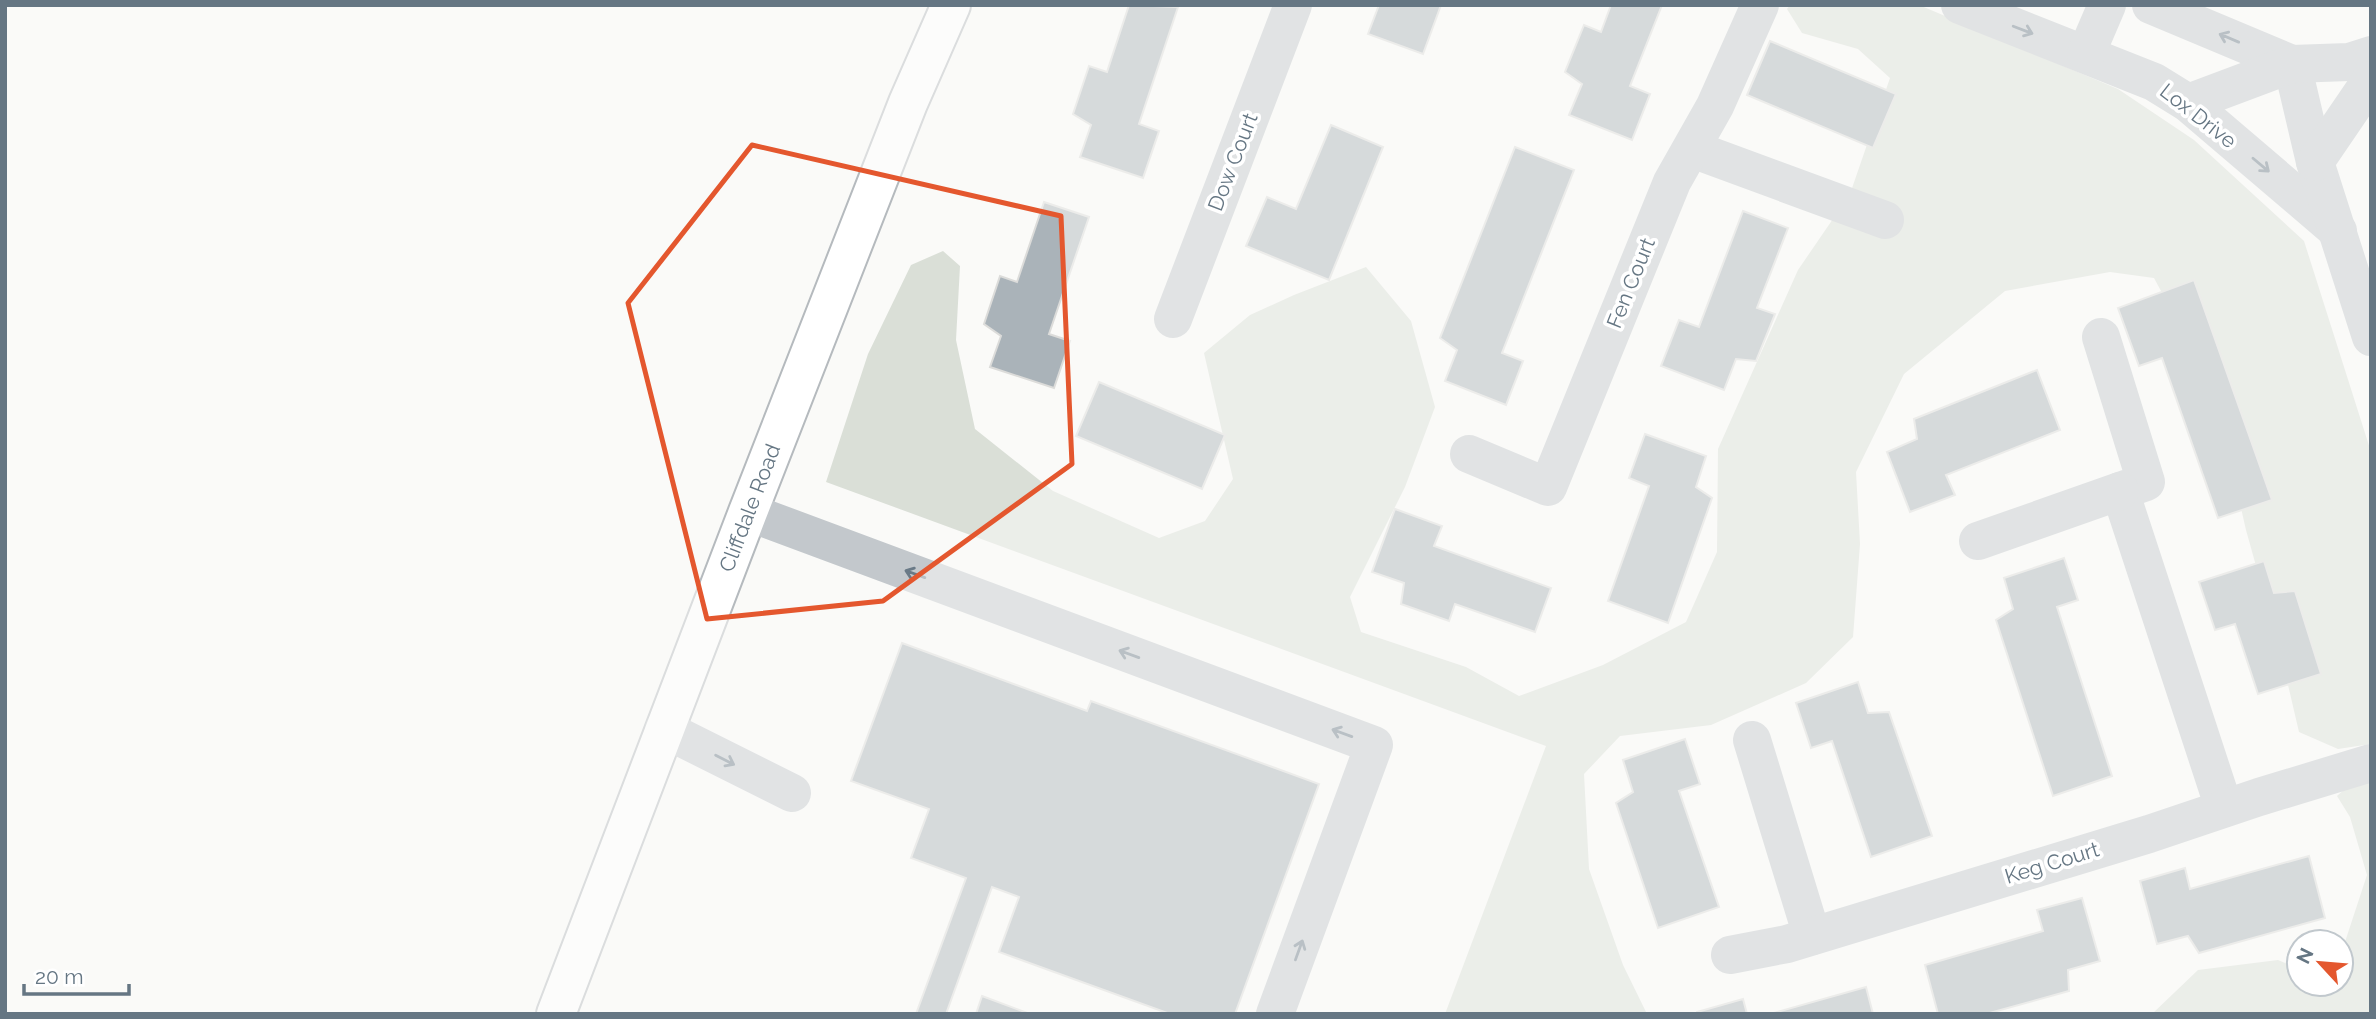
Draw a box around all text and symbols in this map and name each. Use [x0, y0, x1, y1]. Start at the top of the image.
one-way arrow [2012, 25, 2034, 38]
one-way arrow [2219, 30, 2240, 43]
street label: Lox Drive [2155, 78, 2241, 153]
street label: Dow Court [1202, 109, 1263, 214]
one-way arrow [2251, 157, 2269, 173]
street label: Fen Court [1601, 234, 1660, 332]
street label: Cliffdale Road [714, 440, 785, 575]
one-way arrow [905, 567, 927, 580]
one-way arrow [1118, 646, 1140, 659]
one-way arrow [1331, 726, 1353, 738]
one-way arrow [714, 753, 735, 767]
street label: Keg Court [2002, 836, 2102, 889]
north arrow [2285, 928, 2355, 998]
one-way arrow [1293, 939, 1306, 961]
text: N [2292, 944, 2318, 967]
scale bar [24, 953, 130, 997]
text: 20 m [35, 964, 83, 989]

